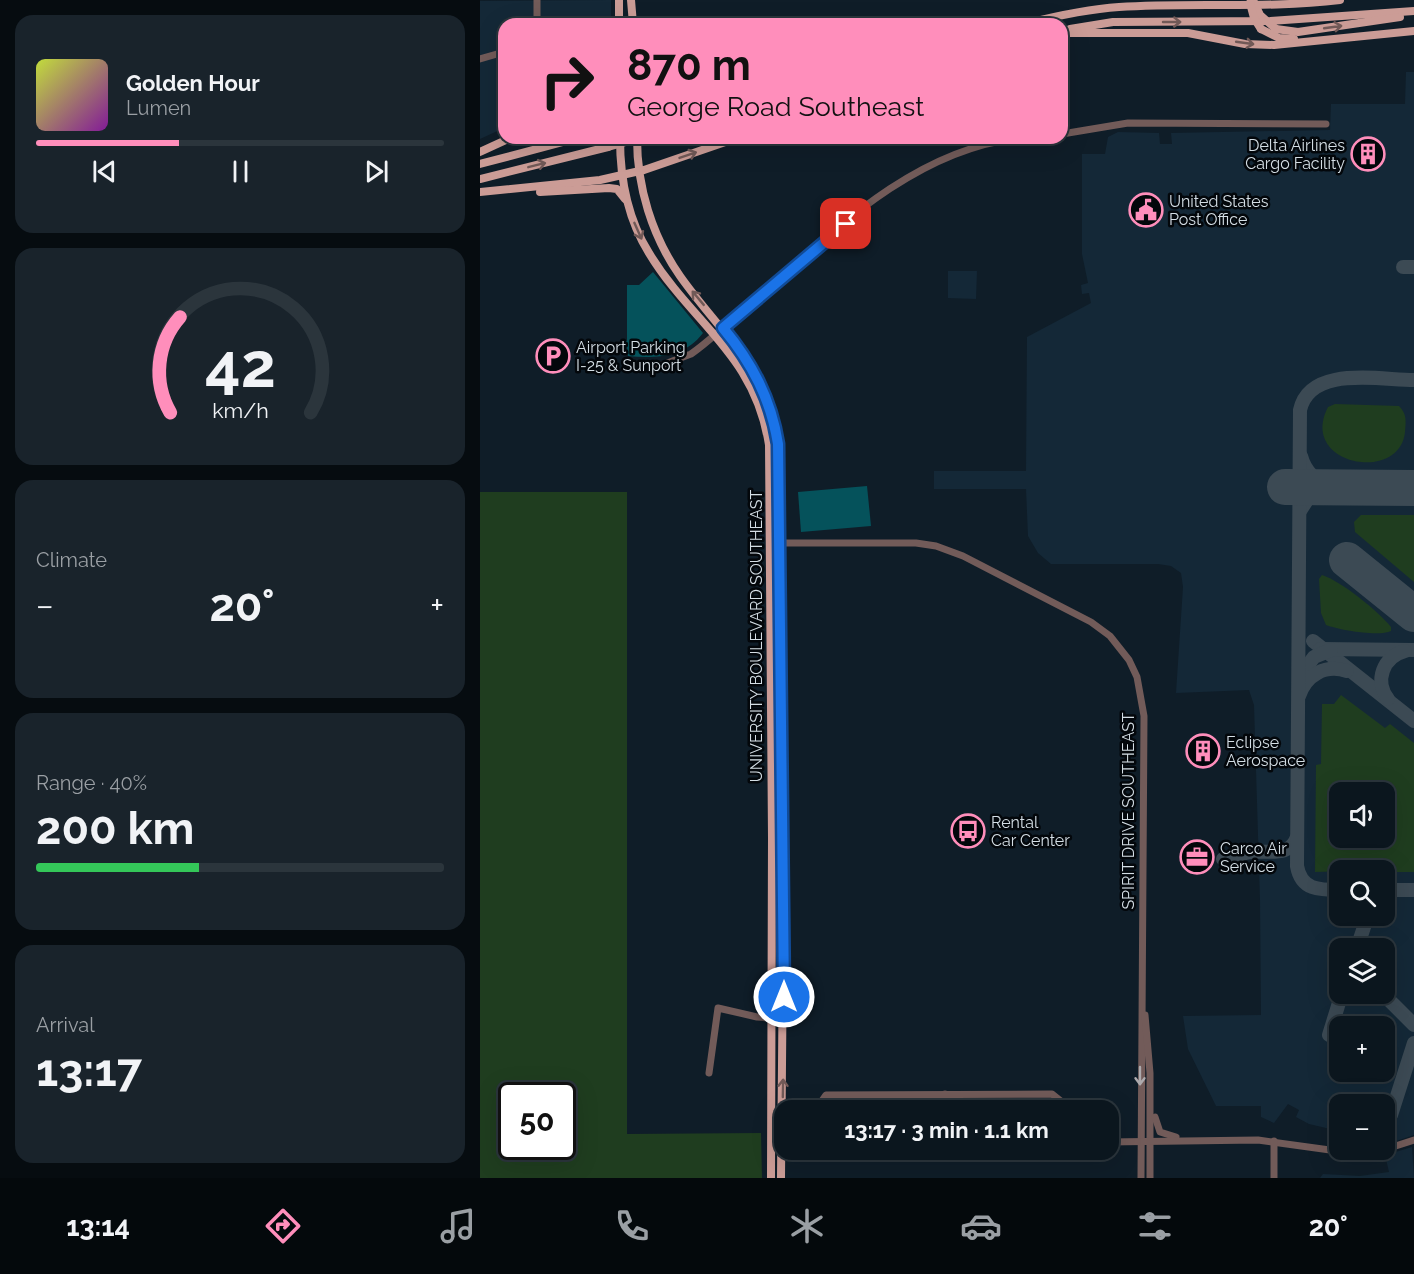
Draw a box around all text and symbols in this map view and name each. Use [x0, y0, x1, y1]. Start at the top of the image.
one-way arrow [1161, 16, 1181, 28]
one-way arrow [1323, 21, 1343, 32]
one-way arrow [1235, 38, 1255, 49]
text: 870 m [627, 41, 751, 90]
icon: right [528, 42, 606, 120]
text: Golden Hour [126, 70, 260, 96]
text: George Road Southeast [627, 91, 924, 122]
text: Lumen [126, 96, 191, 120]
place label: Delta Airlines Cargo Facility [1245, 136, 1345, 173]
building icon: Delta Airlines Cargo Facility [1350, 136, 1386, 172]
one-way arrow [678, 149, 697, 160]
icon: previous [88, 155, 121, 188]
icon: pause [224, 155, 257, 188]
icon: next [360, 155, 393, 188]
one-way arrow [527, 158, 546, 170]
public building icon: United States Post Office [1128, 192, 1164, 228]
place label: United States Post Office [1169, 192, 1269, 229]
pin [820, 198, 871, 249]
icon: arrive [829, 207, 862, 240]
one-way arrow [633, 222, 644, 240]
one-way arrow [692, 291, 705, 307]
text: 42 [205, 329, 275, 403]
parking icon: Airport Parking I-25 & Sunport [535, 338, 571, 374]
place label: Airport Parking I-25 & Sunport [576, 338, 686, 375]
text: km/h [212, 399, 268, 424]
street label: UNIVERSITY BOULEVARD SOUTHEAST [747, 489, 766, 782]
text: Climate [36, 548, 107, 572]
text: 20° [209, 579, 275, 632]
text: − [36, 586, 54, 625]
text: + [430, 586, 444, 625]
street label: SPIRIT DRIVE SOUTHEAST [1119, 712, 1138, 910]
building icon: Eclipse Aerospace [1185, 733, 1221, 769]
place label: Eclipse Aerospace [1226, 733, 1305, 770]
text: Range · 40% [36, 771, 147, 795]
map controls [1329, 782, 1395, 1160]
button: sound [1329, 782, 1395, 848]
text: 200 km [36, 802, 194, 855]
bus stop icon: Rental Car Center [950, 813, 986, 849]
place label: Rental Car Center [991, 813, 1070, 850]
office icon: Carco Air Service [1179, 839, 1215, 875]
place label: Carco Air Service [1220, 839, 1287, 876]
button: search [1329, 860, 1395, 926]
button: layers [1329, 938, 1395, 1004]
position arrow [752, 965, 816, 1029]
text: Arrival [36, 1013, 95, 1037]
button: + [1329, 1016, 1395, 1082]
text: 13:17 [36, 1044, 142, 1097]
one-way arrow [1134, 1066, 1146, 1086]
one-way arrow [777, 1078, 789, 1098]
speed limit sign: 50 [498, 1082, 576, 1160]
button: − [1329, 1094, 1395, 1160]
text: 13:17 · 3 min · 1.1 km [844, 1117, 1049, 1143]
icon: directions [262, 1205, 304, 1247]
icon: music [437, 1205, 479, 1247]
icon: phone [611, 1205, 653, 1247]
icon: climate [786, 1205, 828, 1247]
icon: car [960, 1205, 1002, 1247]
icon: filters [1134, 1205, 1176, 1247]
text: 13:14 [66, 1211, 130, 1242]
text: 20° [1309, 1211, 1348, 1242]

